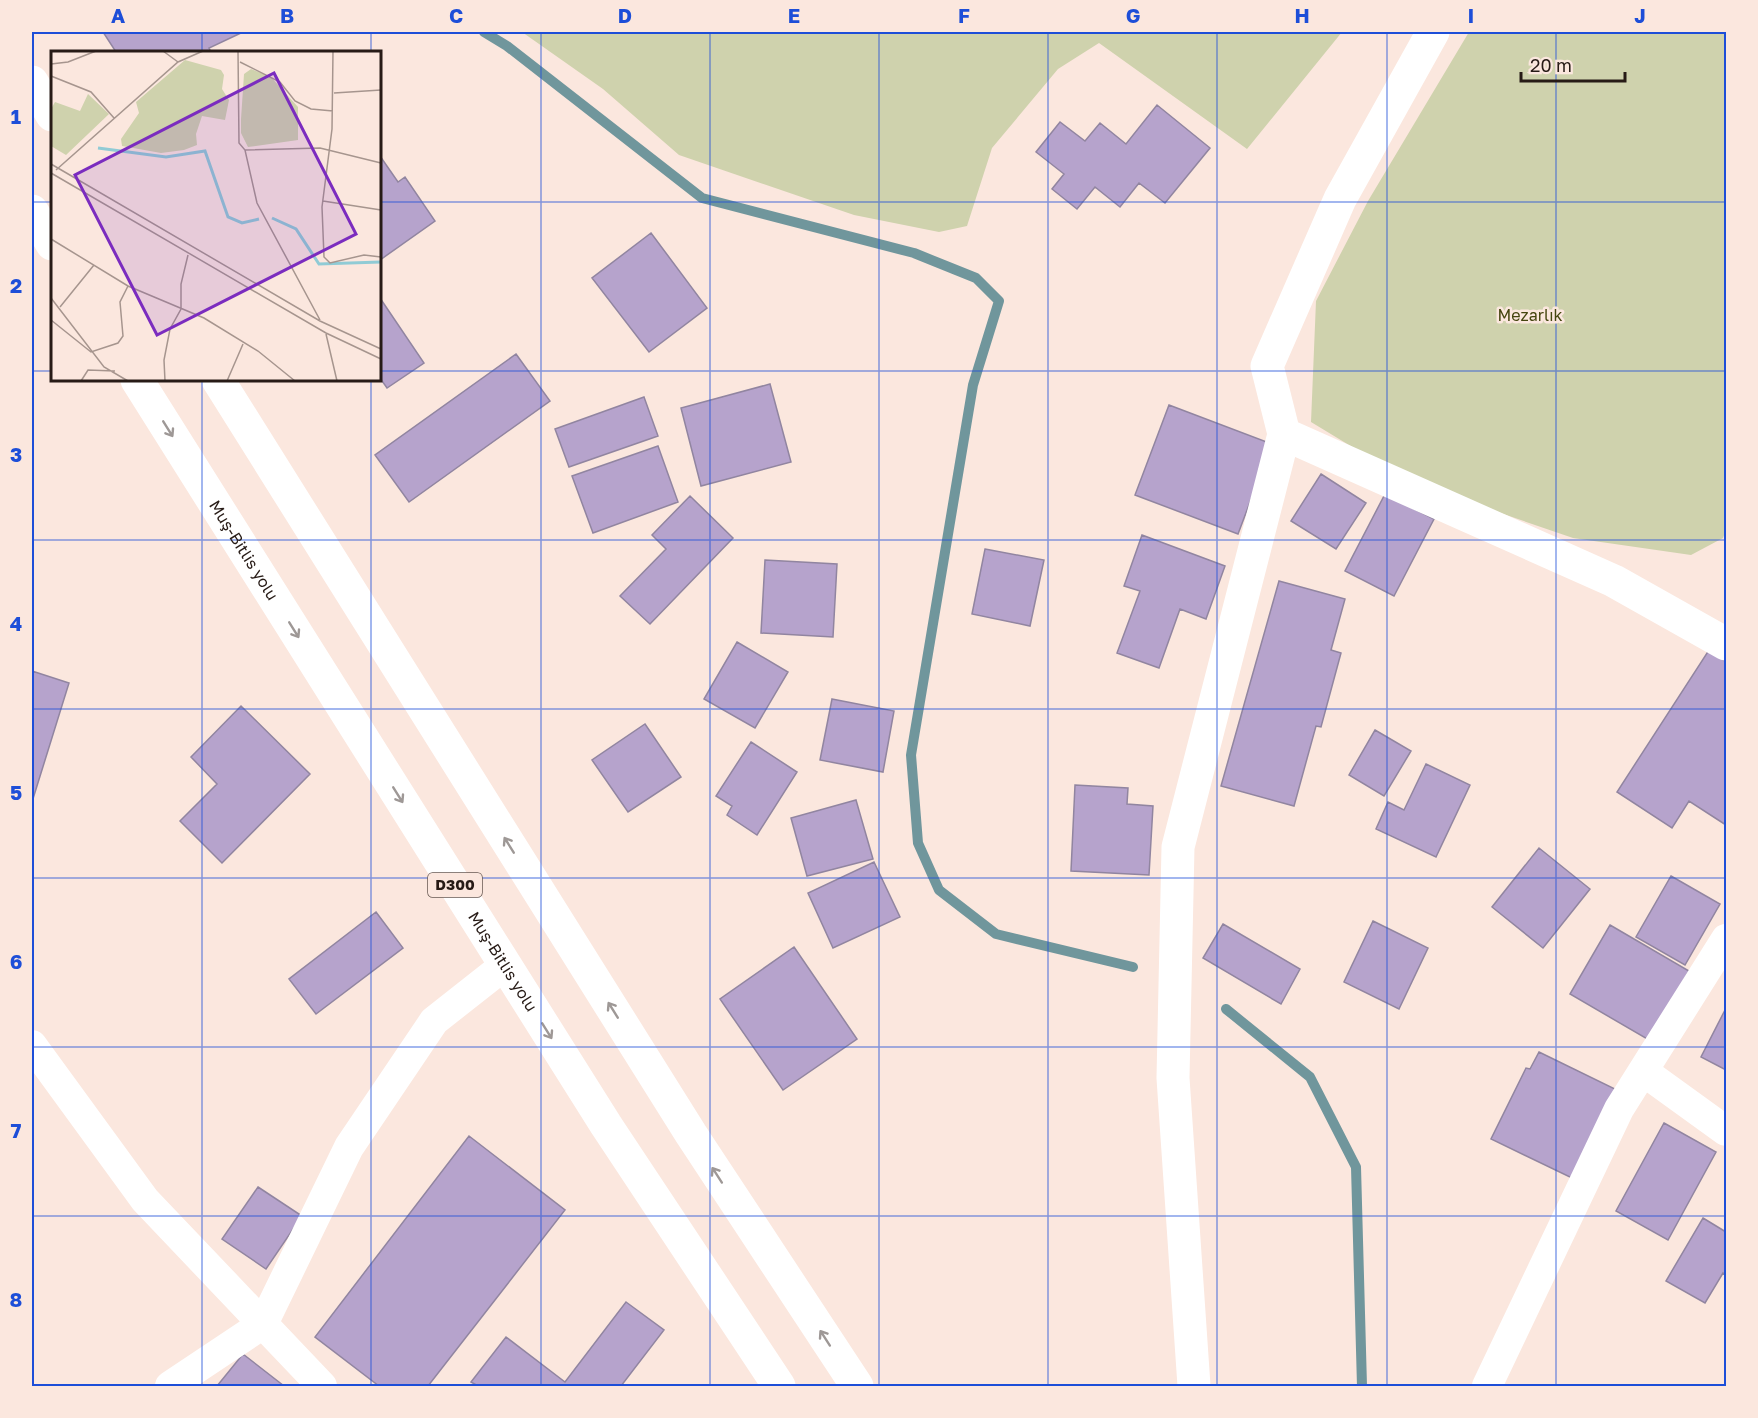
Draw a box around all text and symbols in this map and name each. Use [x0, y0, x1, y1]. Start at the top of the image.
text: A [111, 3, 125, 27]
text: B [280, 3, 294, 27]
text: C [449, 3, 463, 27]
text: D [618, 3, 632, 27]
text: E [788, 3, 800, 27]
text: F [958, 3, 970, 27]
text: G [1126, 3, 1140, 27]
text: H [1294, 3, 1310, 27]
text: I [1468, 3, 1474, 27]
text: J [1634, 3, 1646, 27]
scale bar [1521, 45, 1624, 83]
inset map [51, 51, 381, 381]
text: 20 m [1530, 54, 1572, 76]
text: 1 [11, 104, 21, 128]
text: 2 [10, 273, 22, 297]
park label: Mezarlık [1498, 305, 1562, 325]
one-way arrow [163, 420, 175, 437]
text: 3 [10, 442, 22, 466]
street label: Muş-Bitlis yolu [205, 496, 283, 604]
text: 4 [10, 611, 22, 635]
one-way arrow [289, 621, 301, 638]
text: 5 [10, 780, 22, 804]
one-way arrow [393, 786, 405, 803]
one-way arrow [503, 837, 515, 854]
road number: D300 [428, 873, 482, 897]
street label: Muş-Bitlis yolu [464, 908, 542, 1015]
text: 6 [10, 949, 22, 973]
one-way arrow [607, 1002, 619, 1019]
one-way arrow [541, 1022, 553, 1039]
text: 7 [11, 1118, 22, 1142]
one-way arrow [711, 1166, 724, 1183]
text: 8 [10, 1287, 22, 1311]
one-way arrow [818, 1329, 831, 1346]

